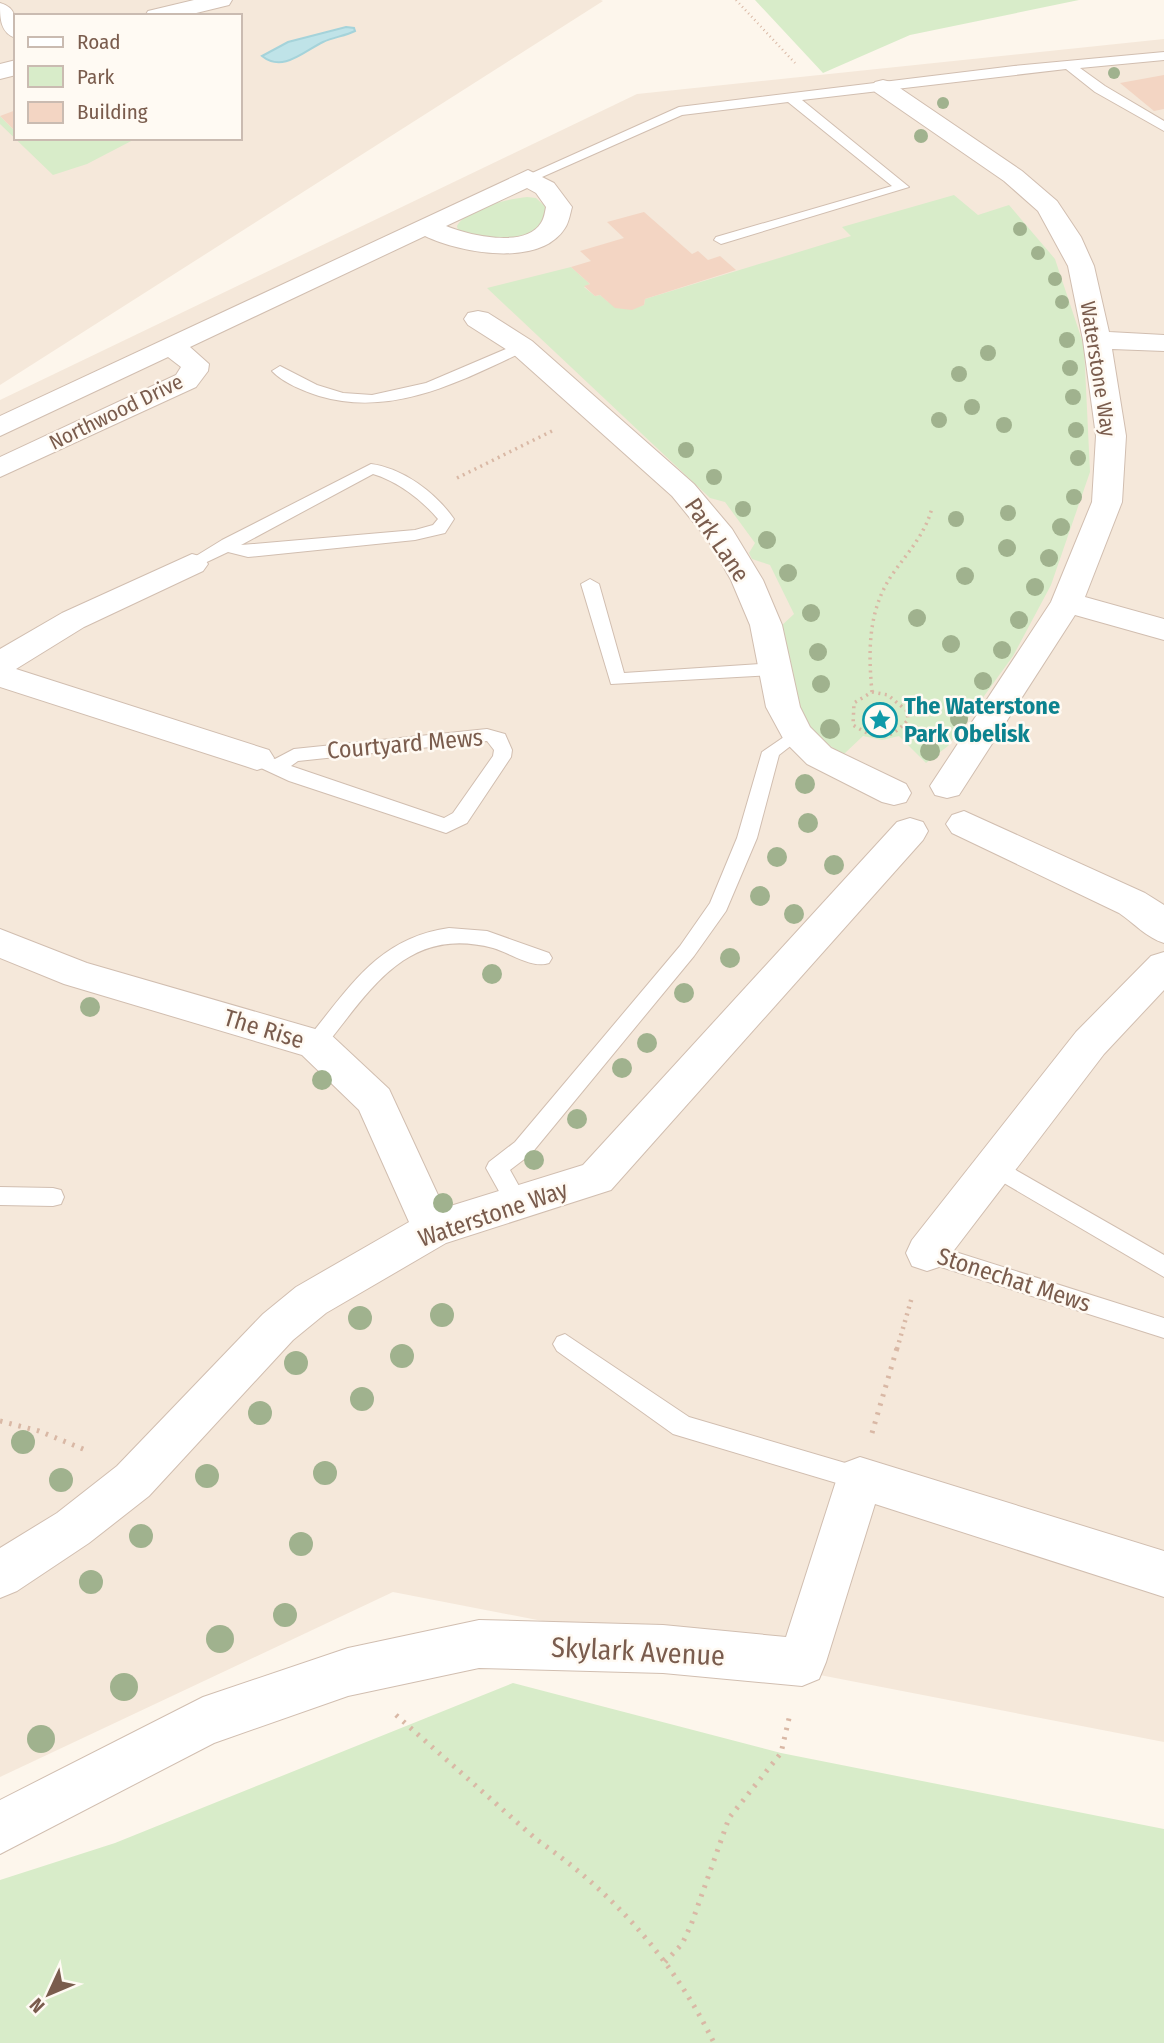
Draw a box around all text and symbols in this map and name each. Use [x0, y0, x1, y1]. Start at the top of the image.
legend [14, 14, 242, 140]
text: Road [77, 29, 121, 55]
text: Park [77, 64, 115, 90]
text: Building [77, 99, 148, 125]
street label: Waterstone Way [1074, 299, 1122, 439]
street label: Northwood Drive [45, 368, 187, 456]
street label: Park Lane [679, 493, 755, 587]
place label: The Waterstone Park Obelisk [904, 692, 1060, 748]
place icon: The Waterstone Park Obelisk [861, 701, 899, 739]
street label: Courtyard Mews [326, 723, 484, 765]
street label: The Rise [220, 1004, 308, 1054]
street label: Waterstone Way [415, 1175, 572, 1253]
street label: Stonechat Mews [934, 1242, 1094, 1318]
street label: Skylark Avenue [550, 1630, 726, 1673]
north arrow [14, 1959, 84, 2029]
text: N [25, 1993, 49, 2018]

